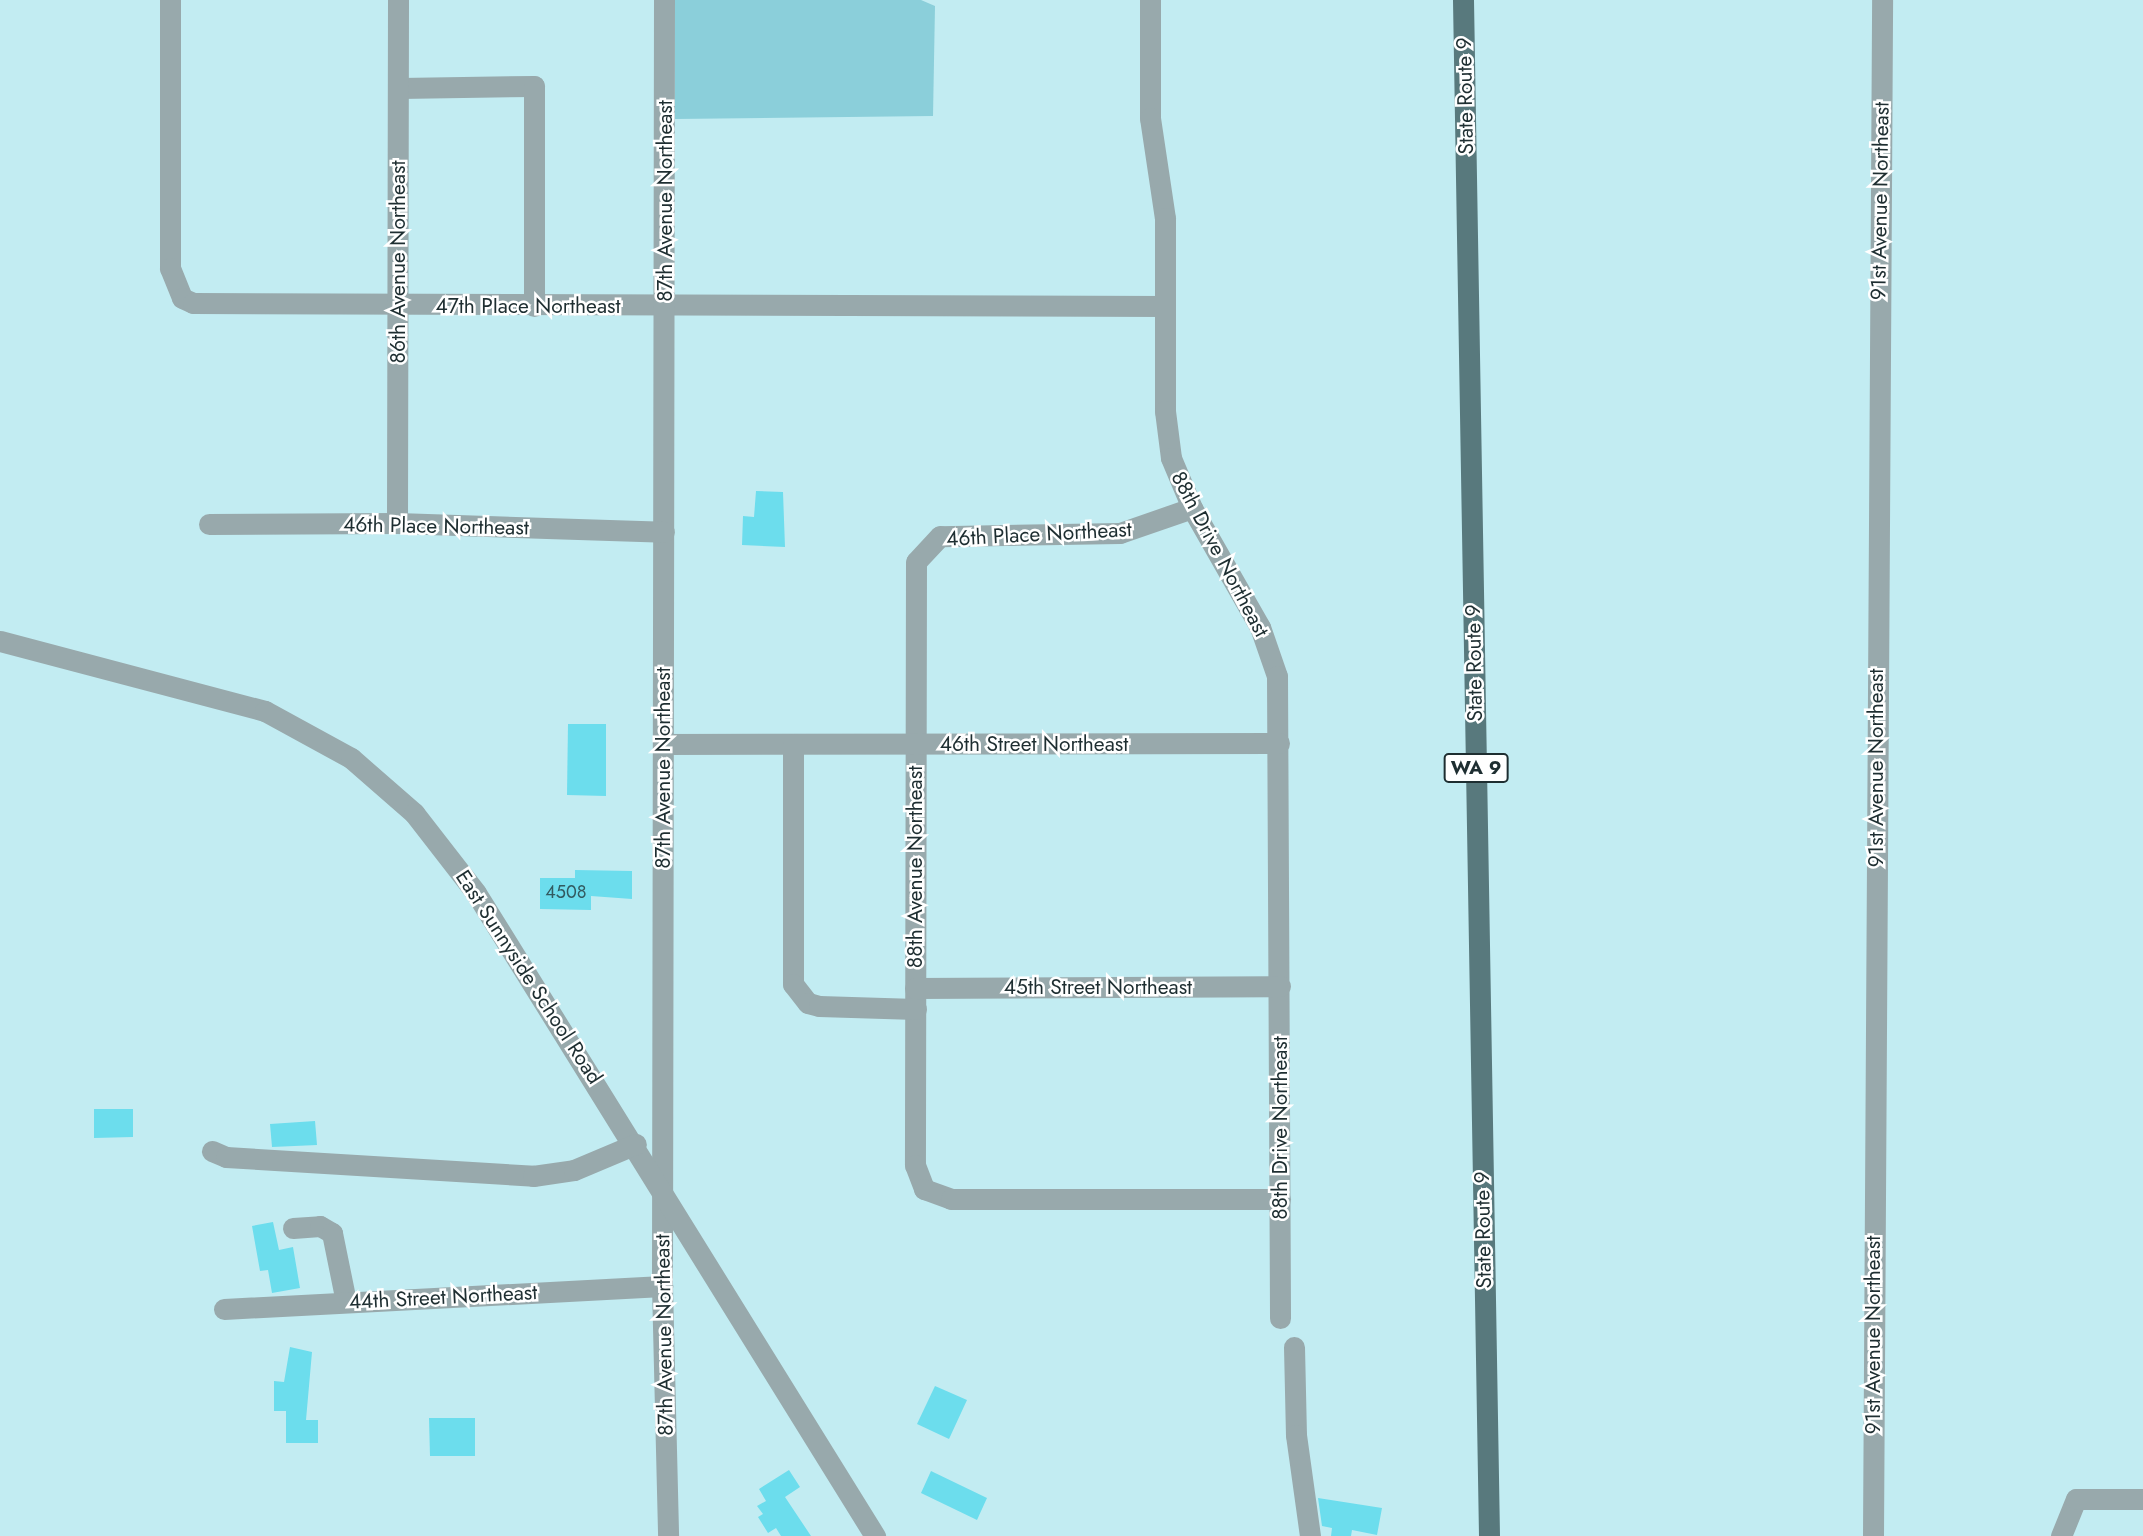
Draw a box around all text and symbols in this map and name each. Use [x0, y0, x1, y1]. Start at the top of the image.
street label: State Route 9 [1451, 37, 1479, 155]
street label: 87th Avenue Northeast [652, 100, 678, 302]
street label: 91st Avenue Northeast [1866, 102, 1894, 300]
street label: 86th Avenue Northeast [385, 160, 411, 364]
street label: 47th PIace Northeast [436, 293, 620, 319]
street label: 88th Drive Northeast [1166, 467, 1274, 641]
street label: 46th Place Northeast [343, 512, 529, 540]
street label: 46th Place Northeast [946, 517, 1132, 551]
street label: State Route 9 [1460, 604, 1488, 722]
street label: 87th Avenue Northeast [650, 667, 676, 869]
street label: 91st Avenue Northeast [1863, 669, 1889, 867]
street label: 46th Street Northeast [940, 731, 1128, 757]
road number: WA 9 [1443, 752, 1509, 783]
street label: 88th Avenue Northeast [902, 766, 928, 968]
street label: East Sunnyside School Road [450, 865, 608, 1089]
house number: 4508 [545, 881, 587, 903]
street label: 45th Street Northeast [1004, 974, 1192, 1000]
street label: 88th Drive Northeast [1267, 1036, 1293, 1220]
street label: State Route 9 [1469, 1171, 1497, 1289]
street label: 87th Avenue Northeast [650, 1234, 678, 1436]
street label: 91st Avenue Northeast [1860, 1236, 1886, 1434]
street label: 44th Street Northeast [348, 1279, 538, 1315]

